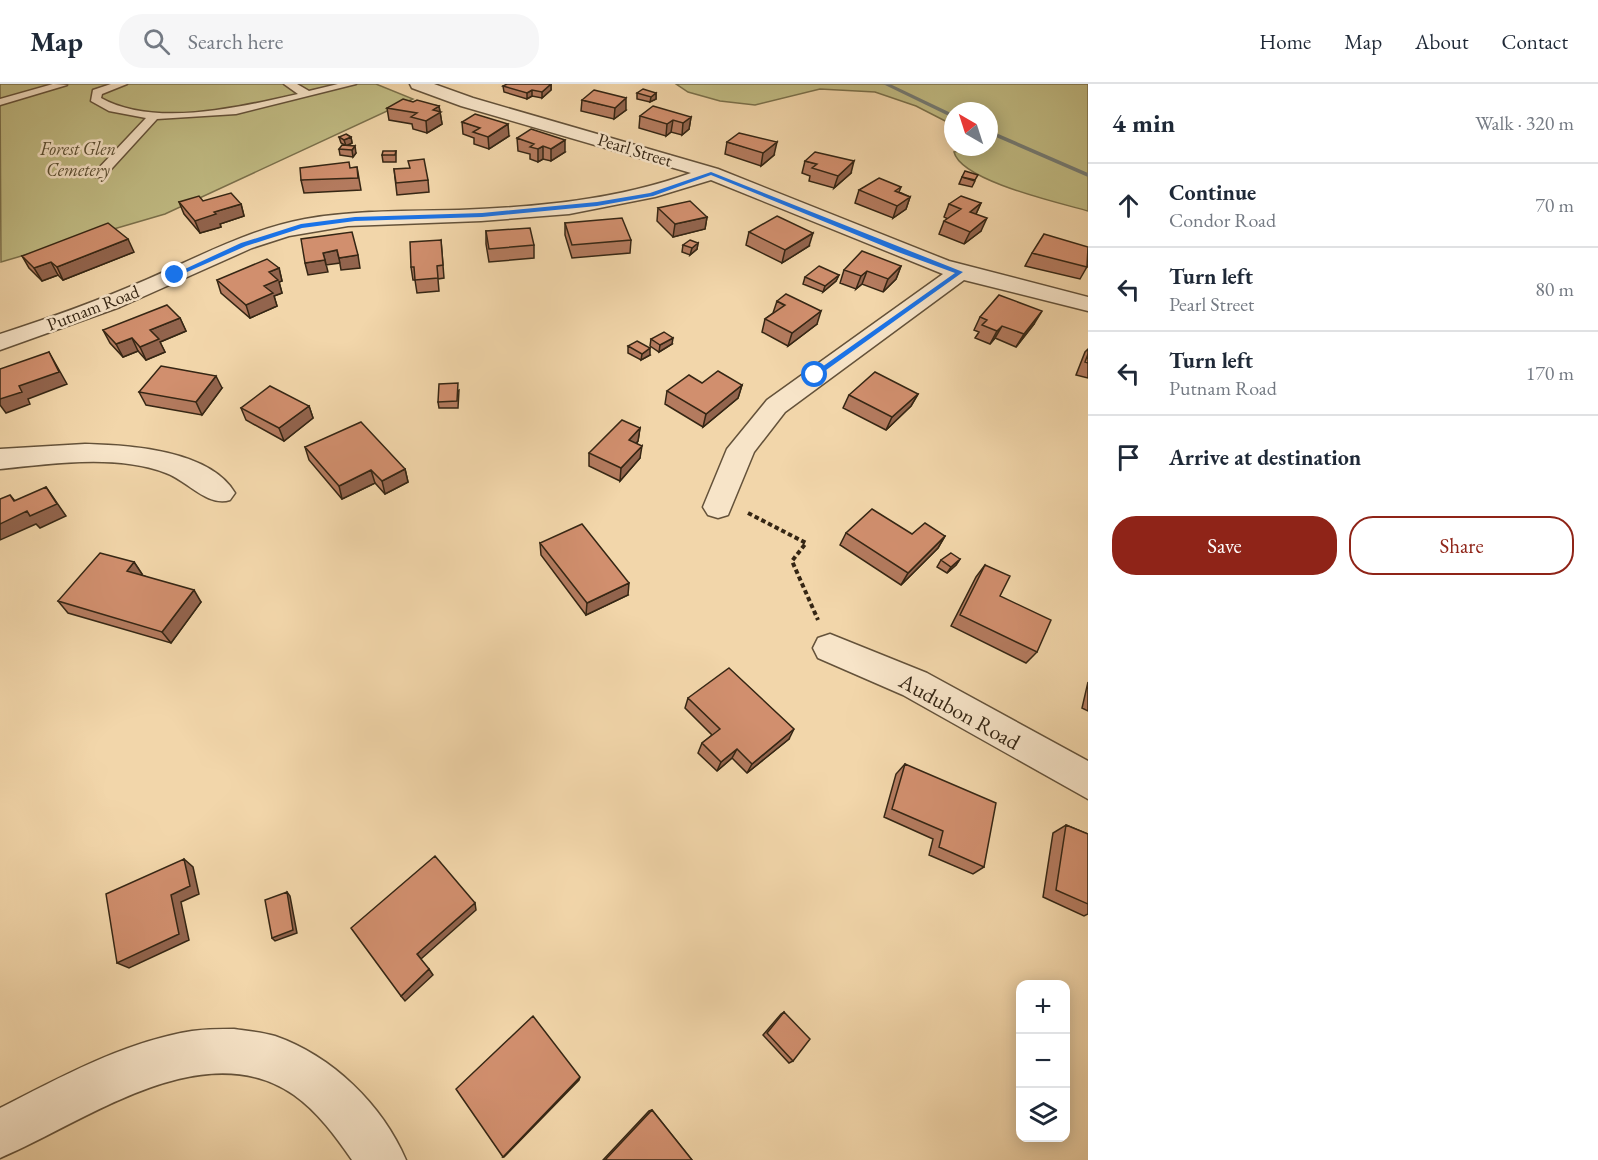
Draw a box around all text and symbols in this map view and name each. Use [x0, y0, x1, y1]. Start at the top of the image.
search box [119, 14, 539, 68]
text: Map [30, 23, 83, 59]
icon: search [140, 25, 173, 58]
text: Search here [188, 27, 283, 56]
text: Home [1259, 28, 1311, 55]
text: Map [1344, 28, 1382, 55]
text: About [1415, 28, 1468, 55]
text: Contact [1501, 28, 1568, 55]
north arrow [944, 102, 998, 156]
text: 4 min [1112, 106, 1175, 140]
text: Walk · 320 m [1475, 110, 1574, 136]
street label: Pearl Street [595, 127, 676, 172]
park label: Forest Glen Cemetery [39, 137, 116, 182]
text: Continue [1169, 178, 1256, 207]
icon: ahead [1112, 189, 1145, 222]
text: 70 m [1535, 192, 1574, 218]
text: Condor Road [1169, 207, 1276, 233]
route end [161, 261, 187, 287]
text: Turn left [1169, 262, 1253, 291]
icon: left [1112, 273, 1145, 306]
text: 80 m [1535, 276, 1574, 302]
street label: Putnam Road [43, 279, 143, 336]
text: Pearl Street [1169, 291, 1254, 317]
text: Turn left [1169, 346, 1253, 375]
icon: left [1112, 357, 1145, 390]
text: 170 m [1526, 360, 1574, 386]
route start [801, 361, 827, 387]
text: Putnam Road [1169, 375, 1277, 401]
icon: arrive [1112, 441, 1145, 474]
text: Arrive at destination [1169, 443, 1361, 472]
button: Save [1112, 516, 1337, 575]
button: Share [1349, 516, 1574, 575]
street label: Audubon Road [893, 666, 1026, 757]
map controls [1016, 980, 1070, 1142]
button: + [1016, 980, 1070, 1034]
button: − [1016, 1034, 1070, 1088]
button: layers [1016, 1088, 1070, 1142]

